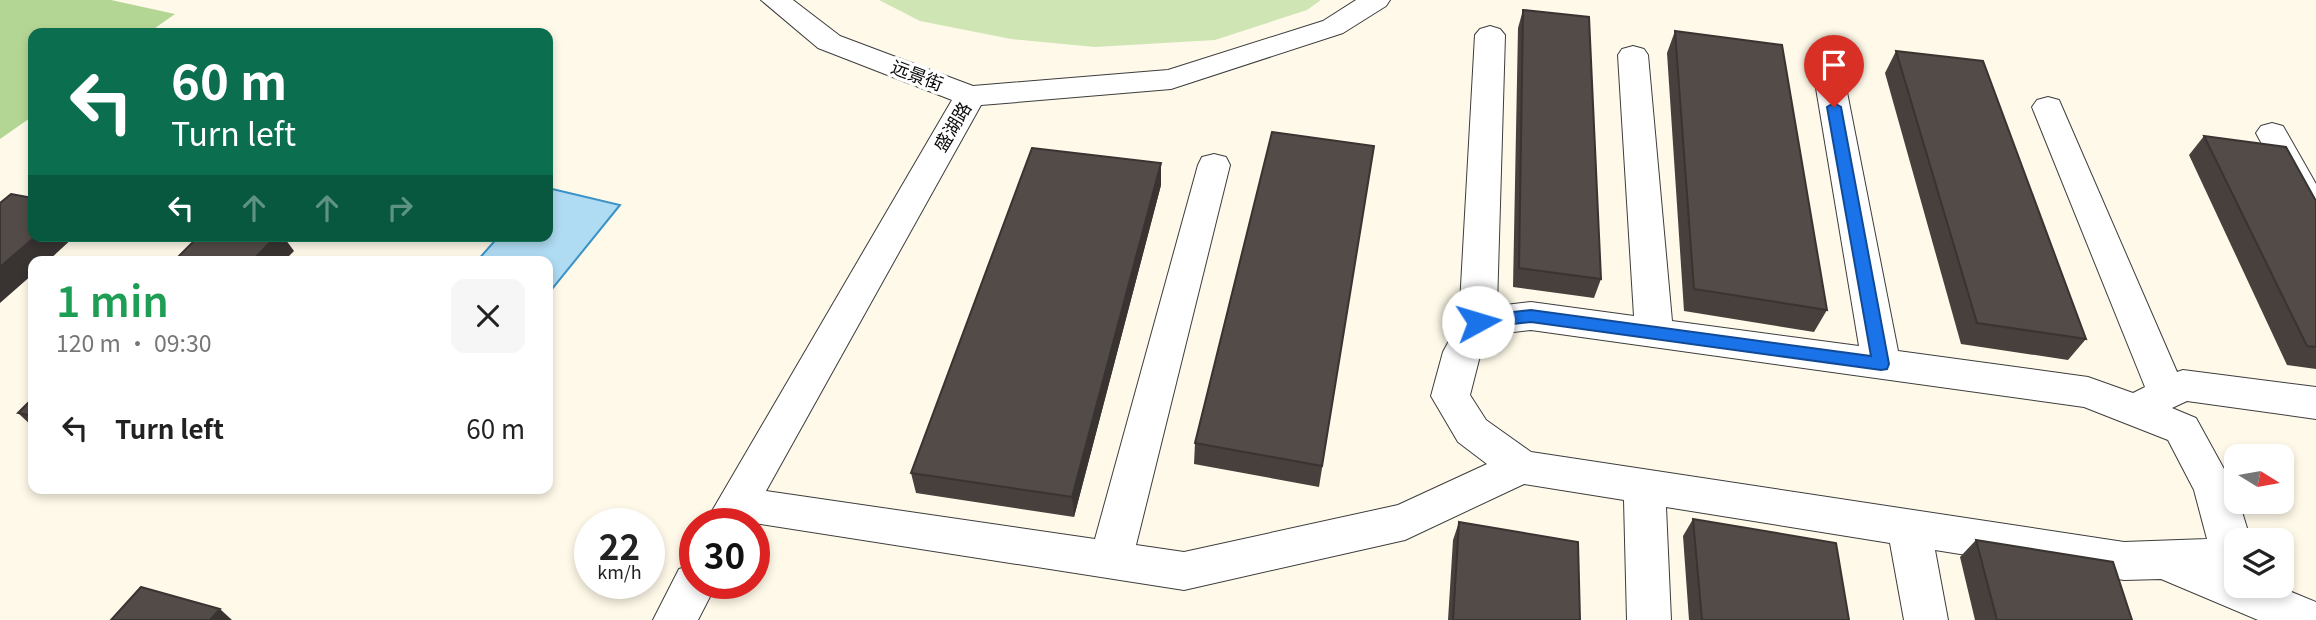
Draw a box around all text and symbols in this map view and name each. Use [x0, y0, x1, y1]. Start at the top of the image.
pin [1804, 35, 1864, 107]
text: 60 m [171, 43, 287, 114]
icon: arrive [1815, 46, 1853, 84]
street label: 远景街 [888, 52, 948, 96]
icon: left [56, 56, 147, 147]
street label: 盛湖路 [926, 96, 976, 156]
text: Turn left [171, 109, 296, 155]
icon: left [162, 189, 200, 227]
icon: ahead [235, 189, 273, 227]
icon: ahead [308, 189, 346, 227]
icon: right [381, 189, 419, 227]
text: 1 min [56, 268, 169, 329]
button: close [451, 279, 525, 353]
position arrow [1441, 285, 1515, 359]
text: 120 m · 09:30 [56, 325, 212, 359]
icon: left [56, 409, 94, 447]
text: Turn left [115, 409, 224, 446]
text: 60 m [466, 409, 525, 446]
north arrow [2224, 444, 2294, 514]
map controls [2224, 444, 2294, 598]
speed limit sign: 30 [679, 508, 770, 599]
text: 22 [599, 519, 640, 570]
button: layers [2224, 528, 2294, 598]
text: km/h [597, 558, 642, 584]

